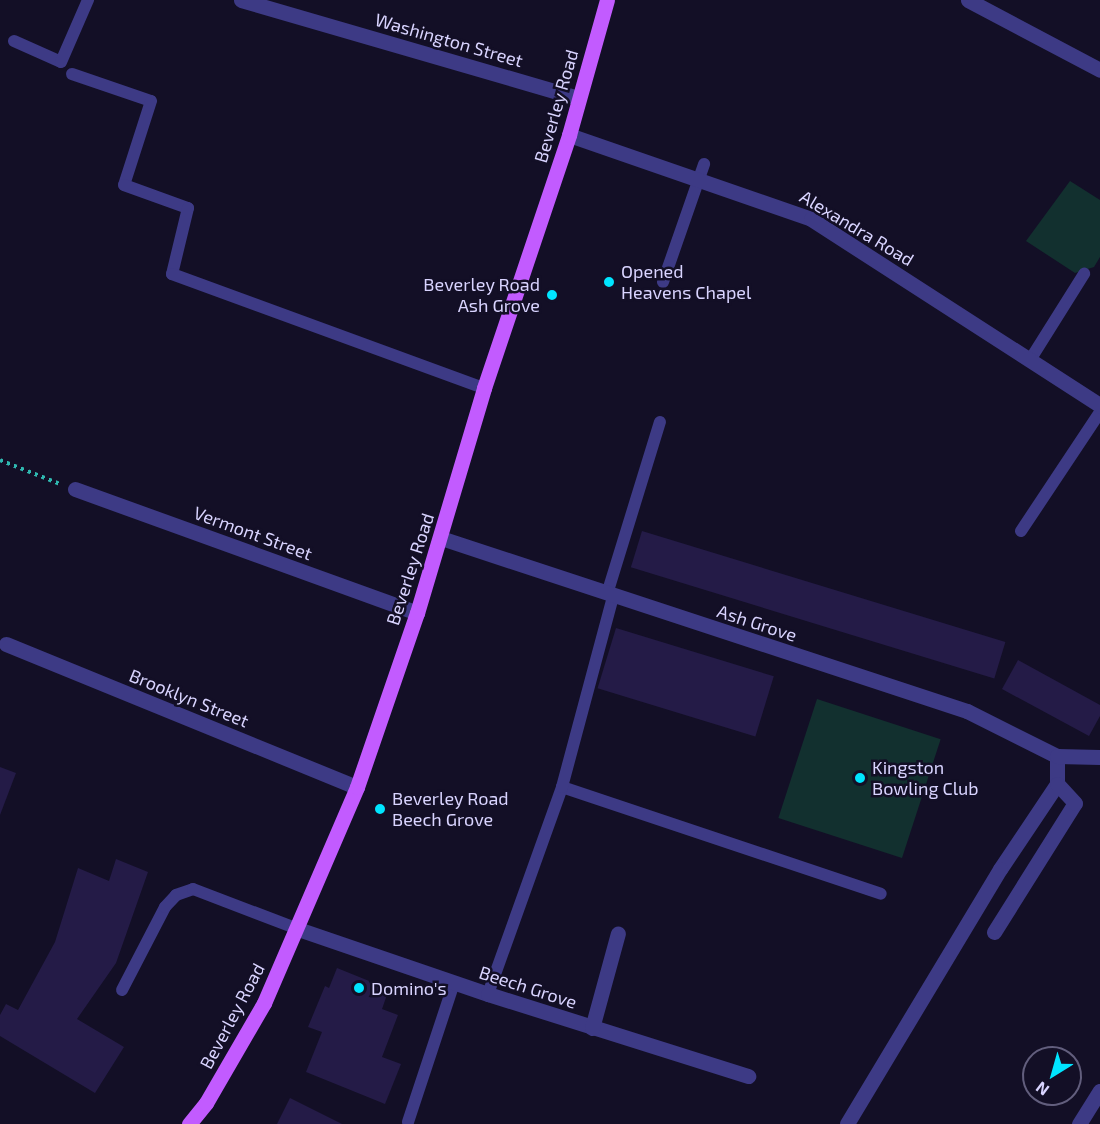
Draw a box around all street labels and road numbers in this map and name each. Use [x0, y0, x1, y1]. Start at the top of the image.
street label: Washington Street [373, 9, 525, 71]
street label: Beverley Road [529, 47, 583, 165]
street label: Alexandra Road [796, 186, 918, 270]
street label: Vermont Street [191, 502, 315, 564]
street label: Beverley Road [382, 510, 438, 628]
street label: Ash Grove [715, 600, 799, 646]
street label: Brooklyn Street [126, 664, 252, 732]
street label: Beverley Road [195, 959, 269, 1073]
street label: Beech Grove [477, 961, 579, 1013]

